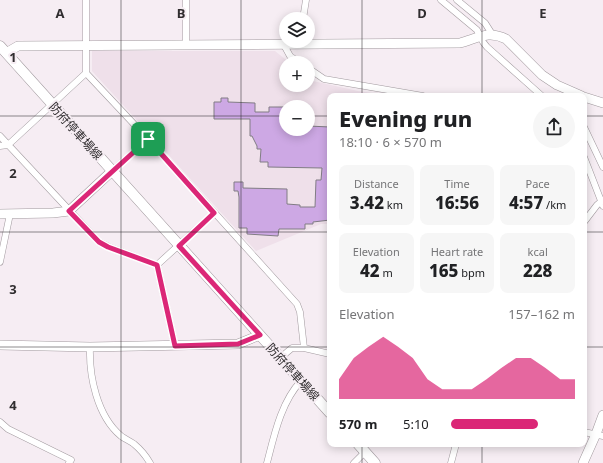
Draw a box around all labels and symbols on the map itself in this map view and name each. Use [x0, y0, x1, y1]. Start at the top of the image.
text: A [56, 4, 65, 22]
text: B [177, 4, 185, 22]
text: D [417, 4, 427, 22]
text: E [539, 4, 547, 22]
text: 1 [9, 48, 17, 66]
street label: 防府停車場線 [46, 99, 106, 163]
pin [131, 122, 165, 156]
text: 2 [9, 164, 17, 182]
text: 3 [9, 280, 17, 298]
street label: 防府停車場線 [263, 340, 323, 404]
text: 4 [9, 396, 17, 414]

